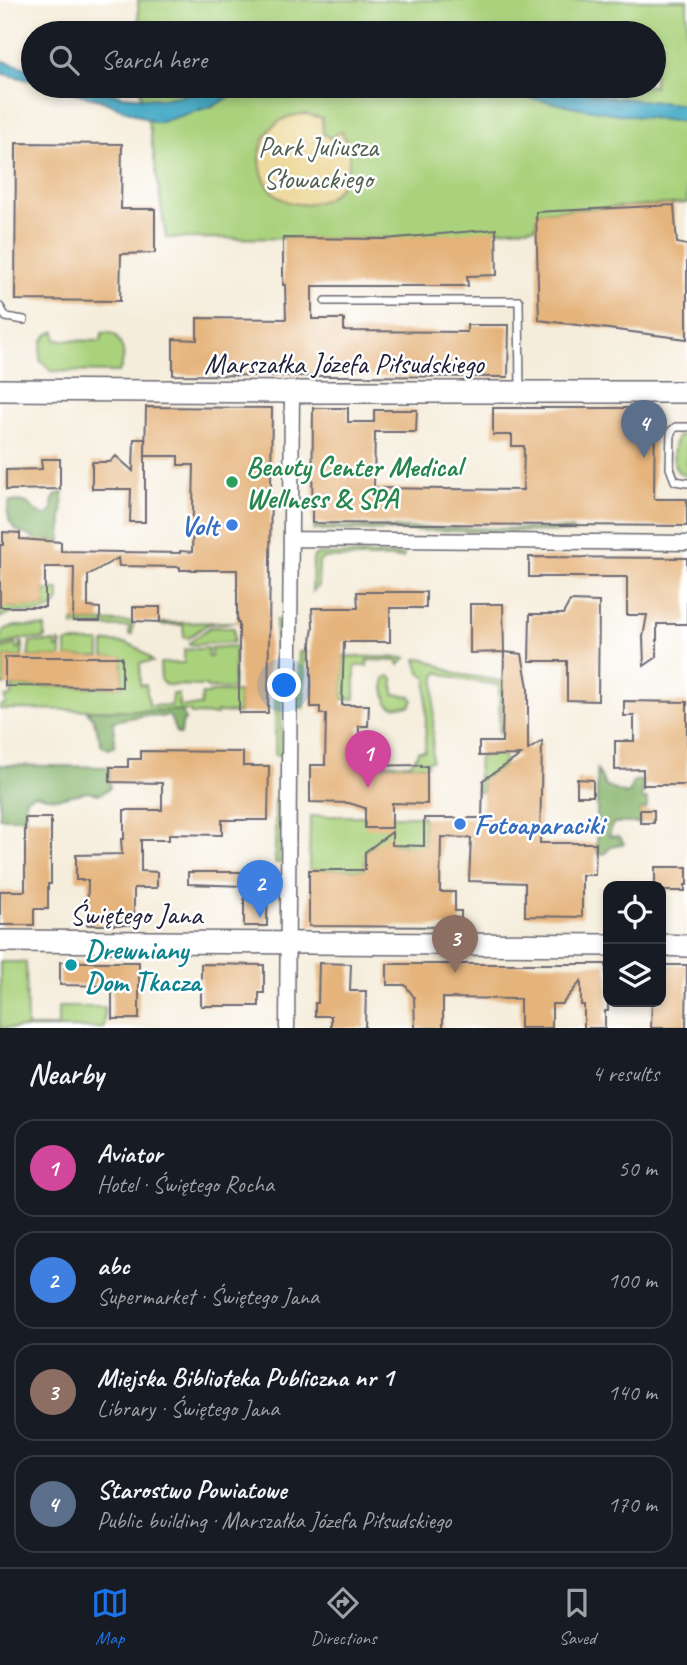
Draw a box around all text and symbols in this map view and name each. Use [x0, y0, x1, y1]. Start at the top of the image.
search box [21, 21, 666, 98]
icon: search [45, 41, 83, 79]
text: Search here [101, 43, 207, 76]
park label: Park Juliusza Słowackiego [258, 129, 380, 196]
street label: Marszałka Józefa Piłsudskiego [204, 346, 486, 381]
pin: 4 [621, 400, 667, 458]
place label: Beauty Center Medical Wellness & SPA [246, 449, 467, 516]
marker: Beauty Center Medical Wellness & SPA [224, 474, 240, 490]
place label: Volt [181, 508, 222, 543]
marker: Volt [224, 517, 240, 533]
your location [267, 668, 301, 702]
pin: 1 [345, 730, 391, 788]
place label: Fotoaparaciki [474, 807, 608, 842]
marker: Fotoaparaciki [452, 816, 468, 832]
pin: 2 [237, 860, 283, 918]
map controls [603, 881, 666, 1007]
button: locate [603, 881, 666, 944]
street label: Świętego Jana [70, 897, 204, 932]
pin: 3 [432, 915, 478, 973]
place label: Drewniany Dom Tkacza [85, 932, 203, 999]
button: layers [603, 944, 666, 1007]
marker: Drewniany Dom Tkacza [63, 957, 79, 973]
text: Nearby [28, 1055, 104, 1093]
text: 4 results [592, 1059, 659, 1088]
text: Aviator [97, 1137, 162, 1170]
text: 1 [48, 1154, 58, 1183]
text: 50 m [618, 1154, 657, 1183]
text: Hotel · Świętego Rocha [97, 1170, 274, 1199]
text: abc [97, 1249, 130, 1282]
text: 2 [48, 1266, 58, 1295]
text: 100 m [608, 1266, 657, 1295]
text: Supermarket · Świętego Jana [97, 1282, 319, 1311]
text: Miejska Biblioteka Publiczna nr 1 [97, 1361, 394, 1394]
text: 3 [48, 1378, 58, 1407]
text: 140 m [608, 1378, 657, 1407]
text: Library · Świętego Jana [97, 1394, 279, 1423]
text: Starostwo Powiatowe [97, 1473, 287, 1506]
text: 4 [48, 1490, 58, 1519]
text: 170 m [608, 1490, 657, 1519]
text: Public building · Marszałka Józefa Piłsudskiego [97, 1506, 451, 1535]
tab: Map [91, 1584, 129, 1650]
tab: Directions [310, 1584, 377, 1650]
tab: Saved [558, 1584, 596, 1650]

